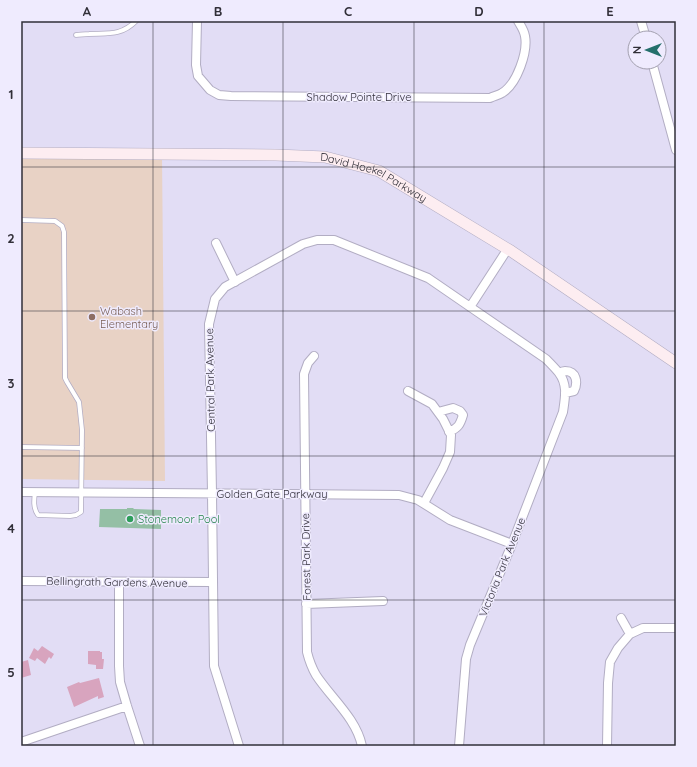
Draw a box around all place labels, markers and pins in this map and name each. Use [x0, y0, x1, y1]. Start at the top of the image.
place label: Wabash Elementary [100, 304, 158, 331]
marker: Wabash Elementary [87, 312, 97, 322]
place label: Stonemoor Pool [138, 512, 220, 526]
marker: Stonemoor Pool [125, 514, 135, 524]

